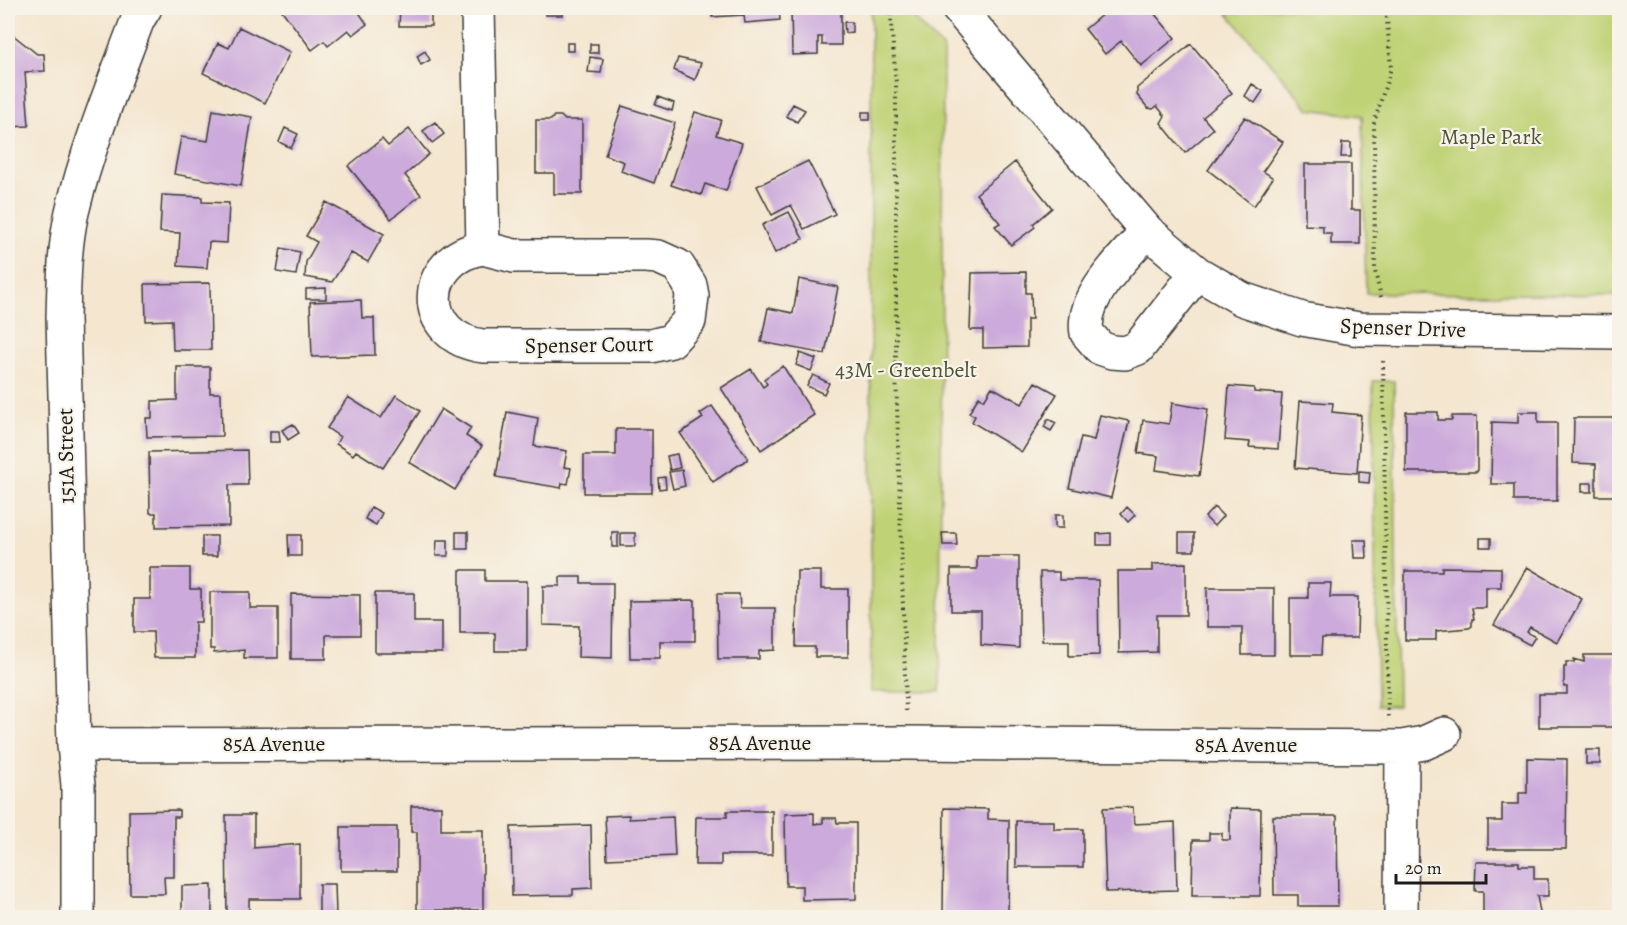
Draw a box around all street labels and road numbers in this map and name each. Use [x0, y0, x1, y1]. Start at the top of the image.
street label: Spenser Drive [1339, 311, 1467, 345]
street label: Spenser Court [524, 329, 654, 361]
street label: 151A Street [50, 408, 82, 504]
street label: 85A Avenue [709, 728, 811, 758]
street label: 85A Avenue [223, 729, 325, 759]
street label: 85A Avenue [1195, 730, 1297, 760]

